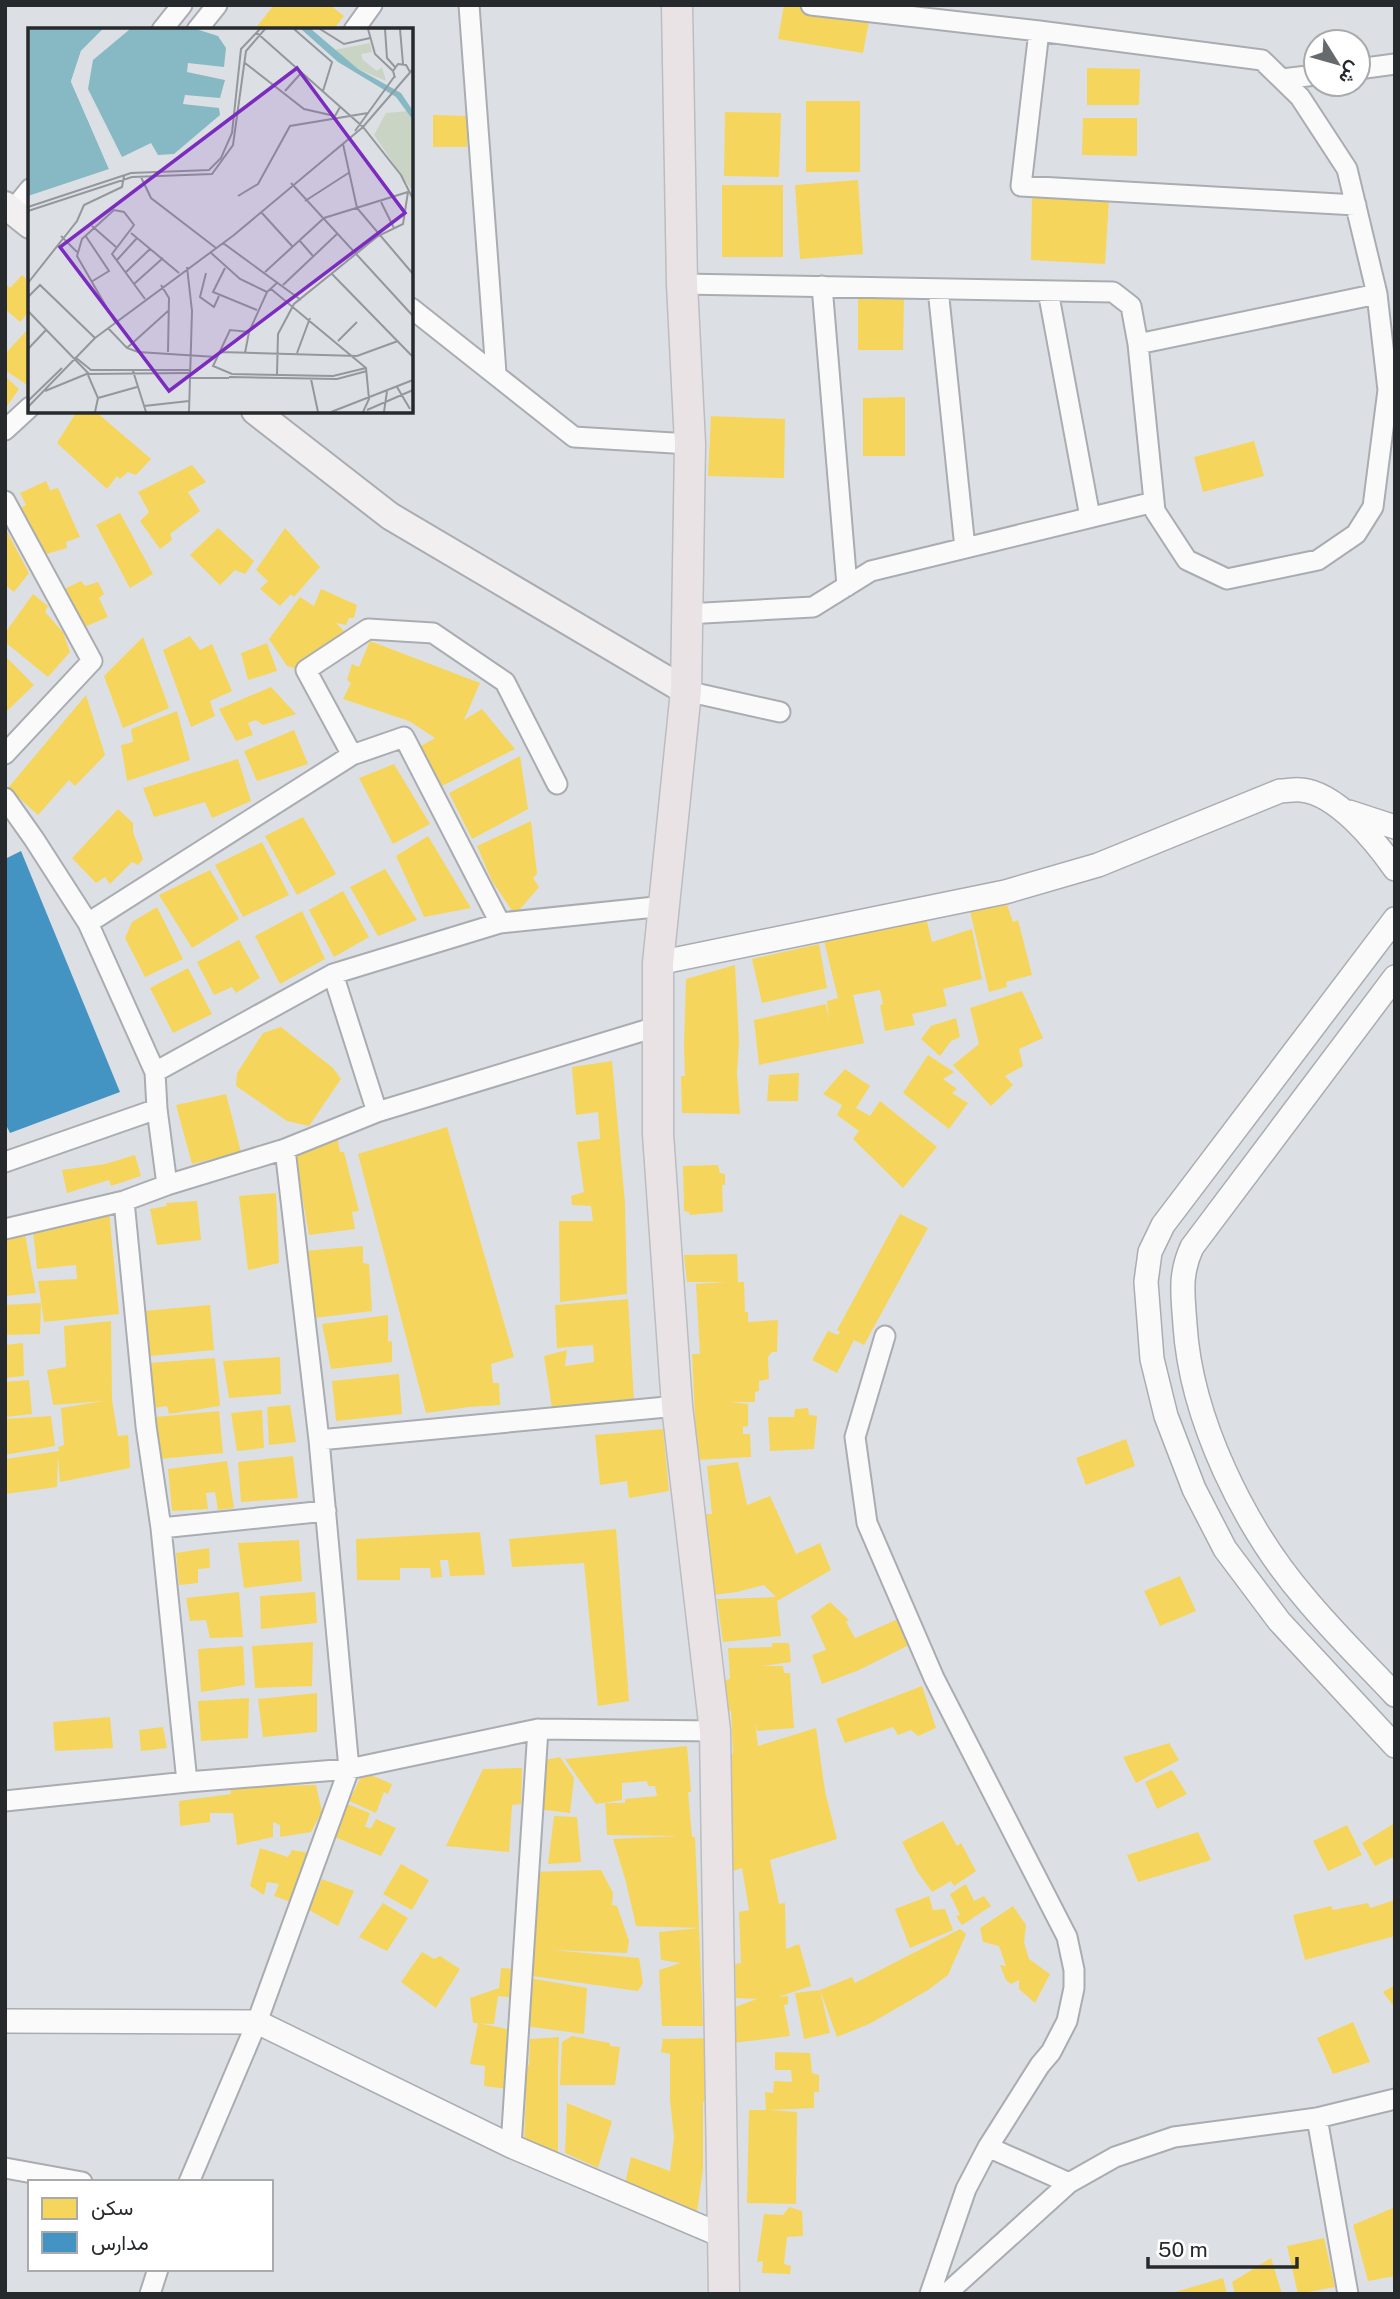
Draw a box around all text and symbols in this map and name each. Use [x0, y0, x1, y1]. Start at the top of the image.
inset map [28, 28, 413, 413]
north arrow [1302, 28, 1372, 98]
text: ش [1334, 57, 1366, 89]
legend [28, 2180, 273, 2271]
text: سكن [91, 2195, 133, 2220]
scale bar [1148, 2226, 1297, 2270]
text: مدارس [91, 2230, 149, 2256]
text: 50 m [1158, 2237, 1208, 2262]

